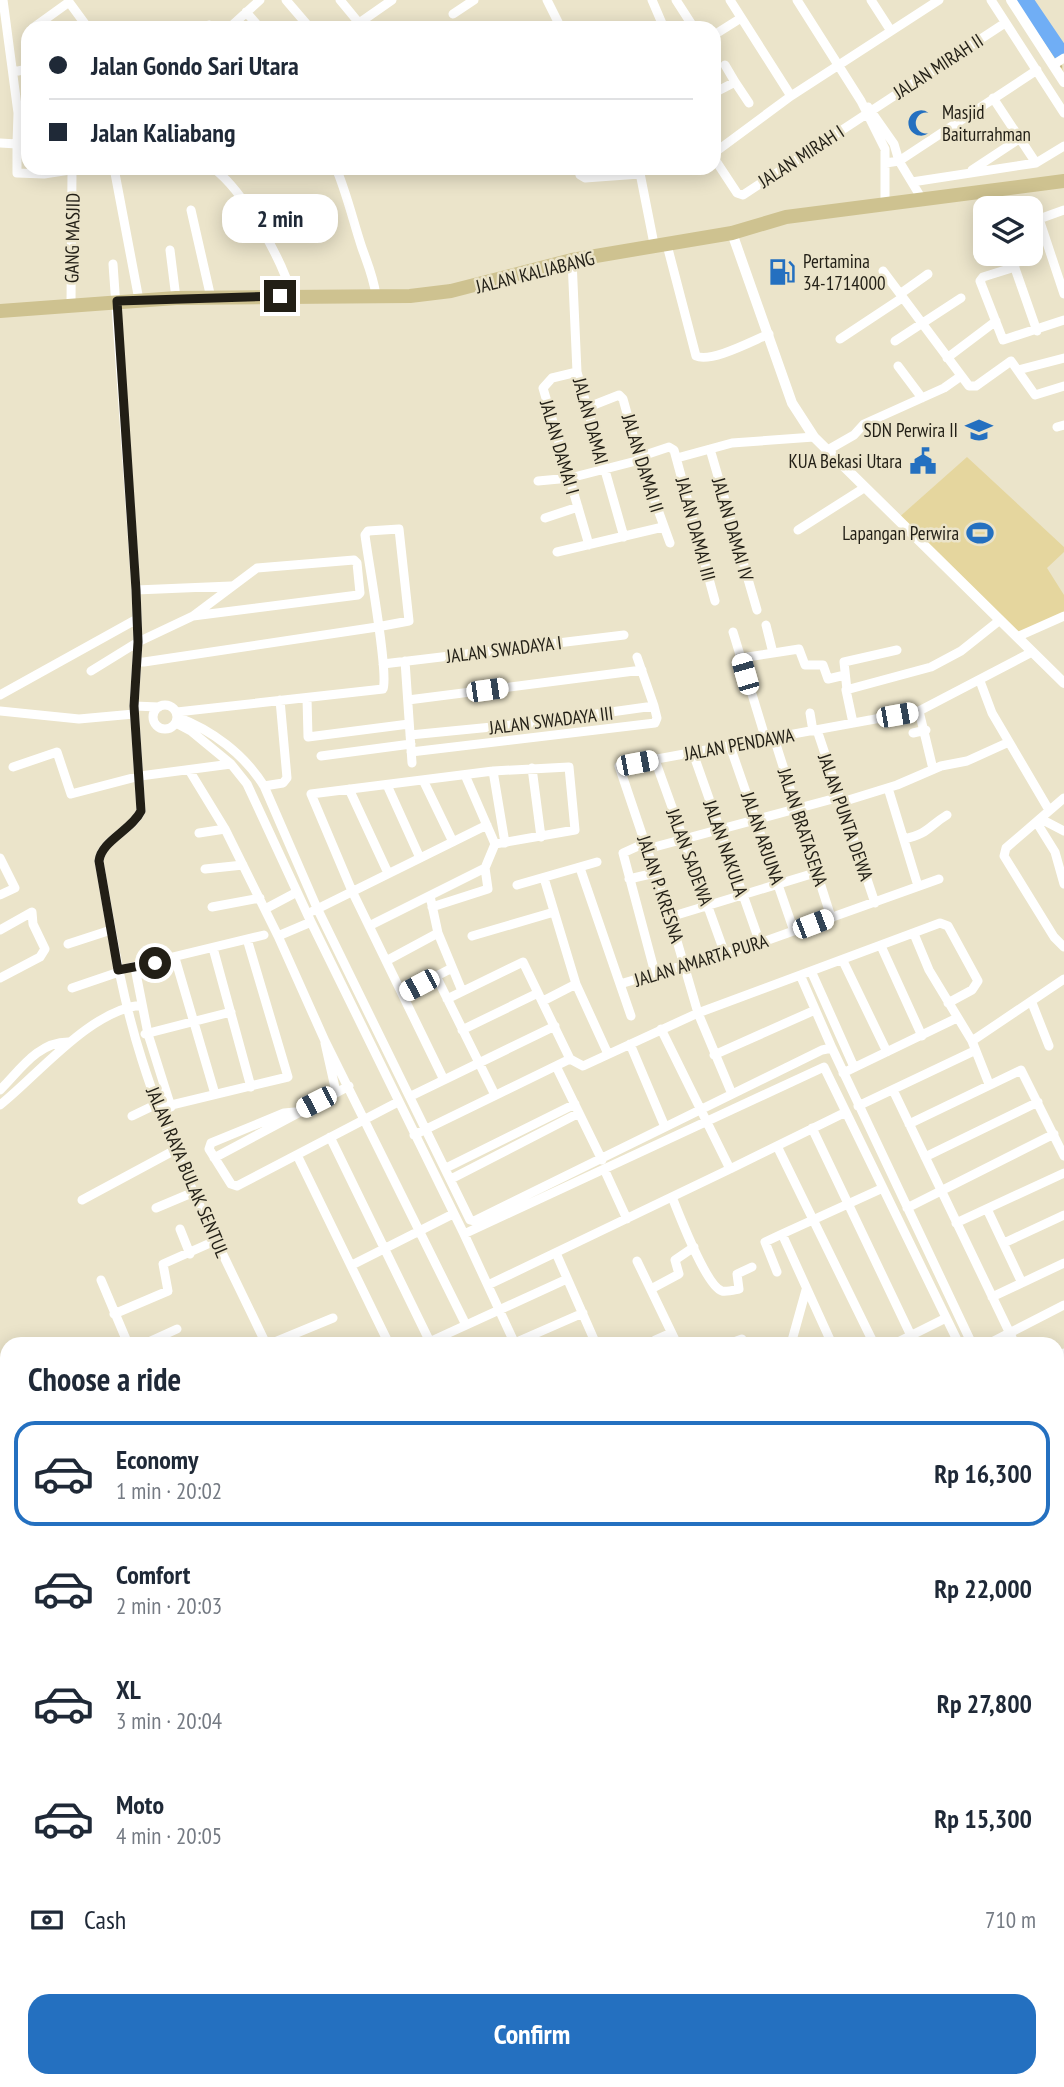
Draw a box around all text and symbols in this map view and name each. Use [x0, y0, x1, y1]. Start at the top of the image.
street label: JALAN MIRAH II [888, 28, 987, 104]
text: Jalan Gondo Sari Utara [91, 49, 299, 82]
place label: Masjid Baiturrahman [942, 100, 1031, 146]
mosque icon: Masjid Baiturrahman [906, 108, 936, 138]
text: Jalan Kaliabang [91, 116, 236, 149]
street label: JALAN MIRAH I [753, 119, 848, 193]
street label: GANG MASJID [59, 193, 85, 283]
callout: 2 min [222, 194, 338, 244]
map controls [973, 196, 1043, 266]
button: layers [973, 196, 1043, 266]
text: 2 min [257, 204, 303, 233]
street label: JALAN KALIABANG [472, 246, 597, 299]
place label: Pertamina 34-1714000 [803, 249, 885, 295]
fuel station icon: Pertamina 34-1714000 [767, 257, 797, 287]
route end [264, 280, 296, 312]
street label: JALAN DAMAI [568, 374, 614, 467]
street label: JALAN DAMAI I [535, 396, 585, 497]
street label: JALAN DAMAI II [616, 410, 669, 515]
school or university icon: SDN Perwira II [964, 415, 994, 445]
place label: SDN Perwira II [864, 418, 958, 442]
public building icon: KUA Bekasi Utara [908, 446, 938, 476]
place label: KUA Bekasi Utara [788, 449, 902, 473]
street label: JALAN DAMAI III [670, 474, 721, 583]
street label: JALAN DAMAI IV [707, 474, 759, 584]
sports icon: Lapangan Perwira [965, 518, 995, 548]
place label: Lapangan Perwira [842, 521, 959, 545]
street label: JALAN SWADAYA I [444, 630, 563, 668]
car [730, 651, 761, 697]
car [465, 677, 510, 703]
street label: JALAN SWADAYA III [487, 700, 614, 740]
car [875, 701, 920, 729]
street label: JALAN PENDAWA [681, 723, 796, 766]
car [615, 749, 660, 777]
street label: JALAN PUNTA DEWA [813, 749, 879, 884]
street label: JALAN BRATASENA [772, 764, 833, 889]
street label: JALAN ARJUNA [736, 788, 790, 887]
street label: JALAN NAKULA [698, 796, 754, 899]
street label: JALAN SADEWA [661, 804, 719, 909]
street label: JALAN P. KRESNA [632, 831, 690, 946]
car [790, 907, 837, 941]
street label: JALAN AMARTA PURA [630, 928, 771, 992]
route start [139, 947, 171, 979]
car [396, 966, 443, 1004]
street label: JALAN RAYA BULAK SENTUL [141, 1082, 235, 1261]
car [293, 1083, 340, 1121]
text: Choose a ride [28, 1358, 181, 1400]
icon: car [32, 1442, 95, 1505]
text: Economy [116, 1443, 198, 1476]
text: Rp 16,300 [934, 1457, 1032, 1490]
text: 1 min · 20:02 [116, 1476, 222, 1505]
icon: car [32, 1557, 95, 1620]
text: Comfort [116, 1558, 190, 1591]
text: Rp 22,000 [934, 1572, 1032, 1605]
text: 2 min · 20:03 [116, 1591, 222, 1620]
icon: car [32, 1672, 95, 1735]
text: XL [116, 1673, 141, 1706]
text: Rp 27,800 [937, 1687, 1032, 1720]
text: 3 min · 20:04 [116, 1706, 222, 1735]
icon: car [32, 1787, 95, 1850]
text: Moto [116, 1788, 164, 1821]
text: Rp 15,300 [934, 1802, 1032, 1835]
text: 4 min · 20:05 [116, 1821, 222, 1850]
icon: cash [28, 1901, 66, 1939]
text: Cash [84, 1903, 126, 1936]
text: 710 m [985, 1905, 1036, 1934]
button: Confirm [28, 1994, 1036, 2074]

